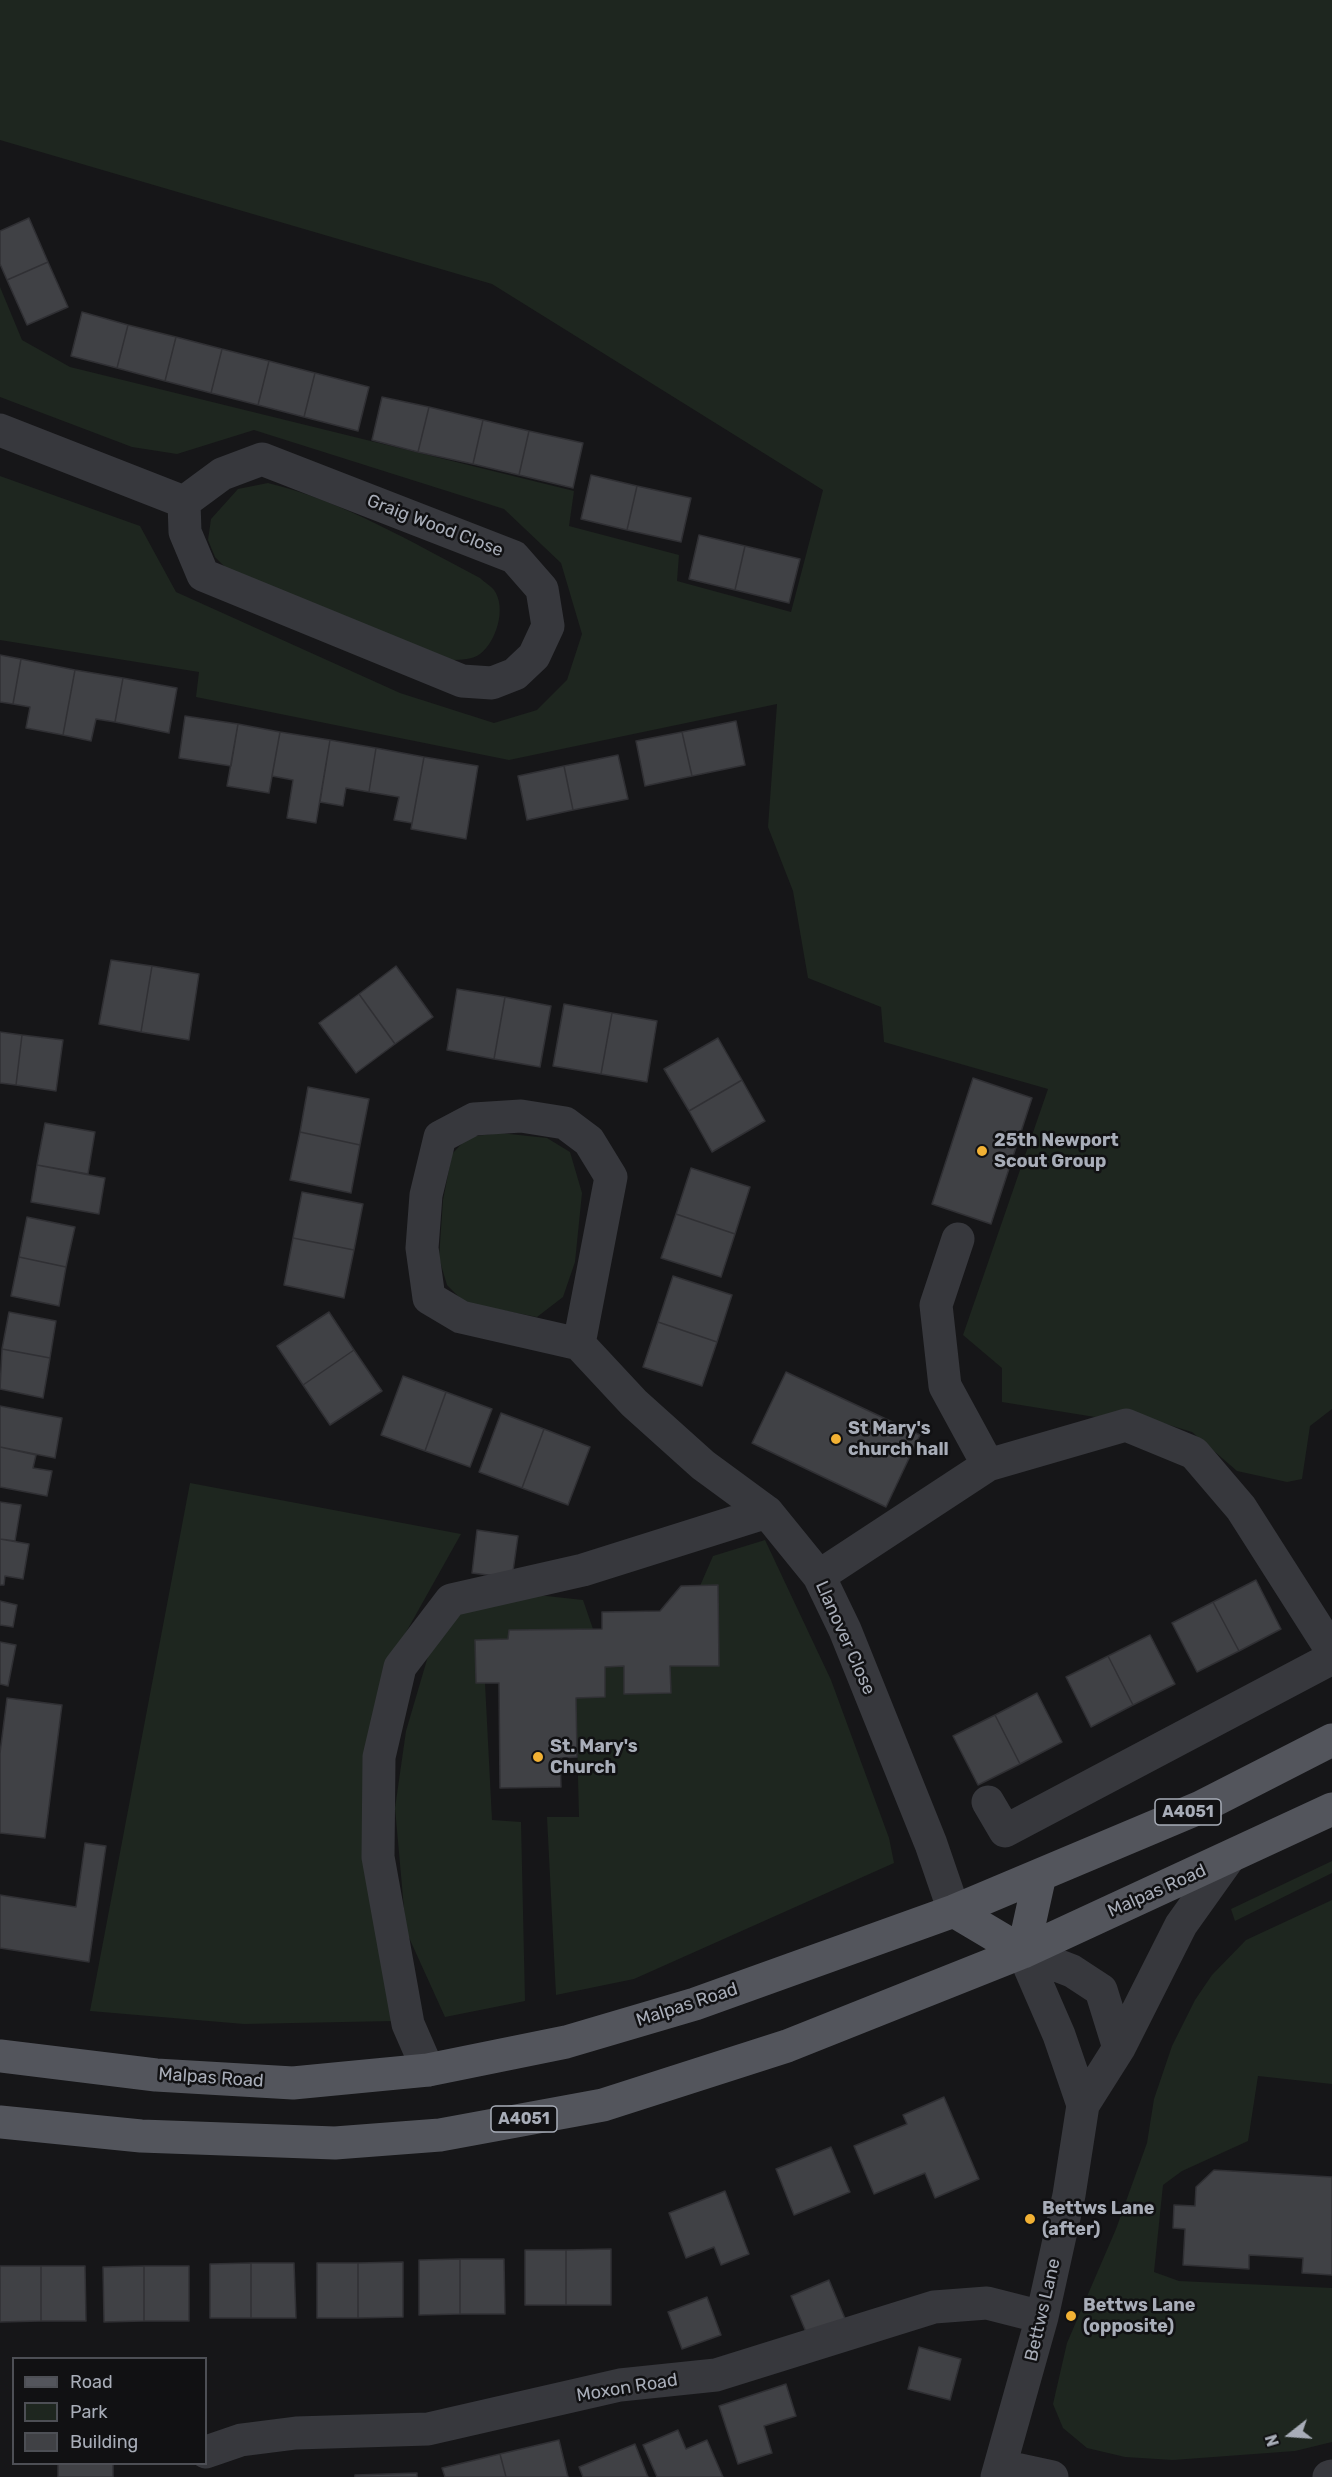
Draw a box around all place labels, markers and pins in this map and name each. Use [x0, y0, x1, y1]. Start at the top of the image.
place label: 25th Newport Scout Group [994, 1130, 1119, 1172]
marker: 25th Newport Scout Group [975, 1144, 989, 1158]
place label: St Mary's church hall [848, 1418, 949, 1460]
marker: St Mary's church hall [829, 1432, 843, 1446]
place label: St. Mary's Church [550, 1736, 638, 1778]
marker: St. Mary's Church [531, 1750, 545, 1764]
place label: Bettws Lane (after) [1042, 2198, 1154, 2240]
marker: Bettws Lane (after) [1023, 2212, 1037, 2226]
place label: Bettws Lane (opposite) [1083, 2295, 1195, 2338]
marker: Bettws Lane (opposite) [1064, 2309, 1078, 2323]

